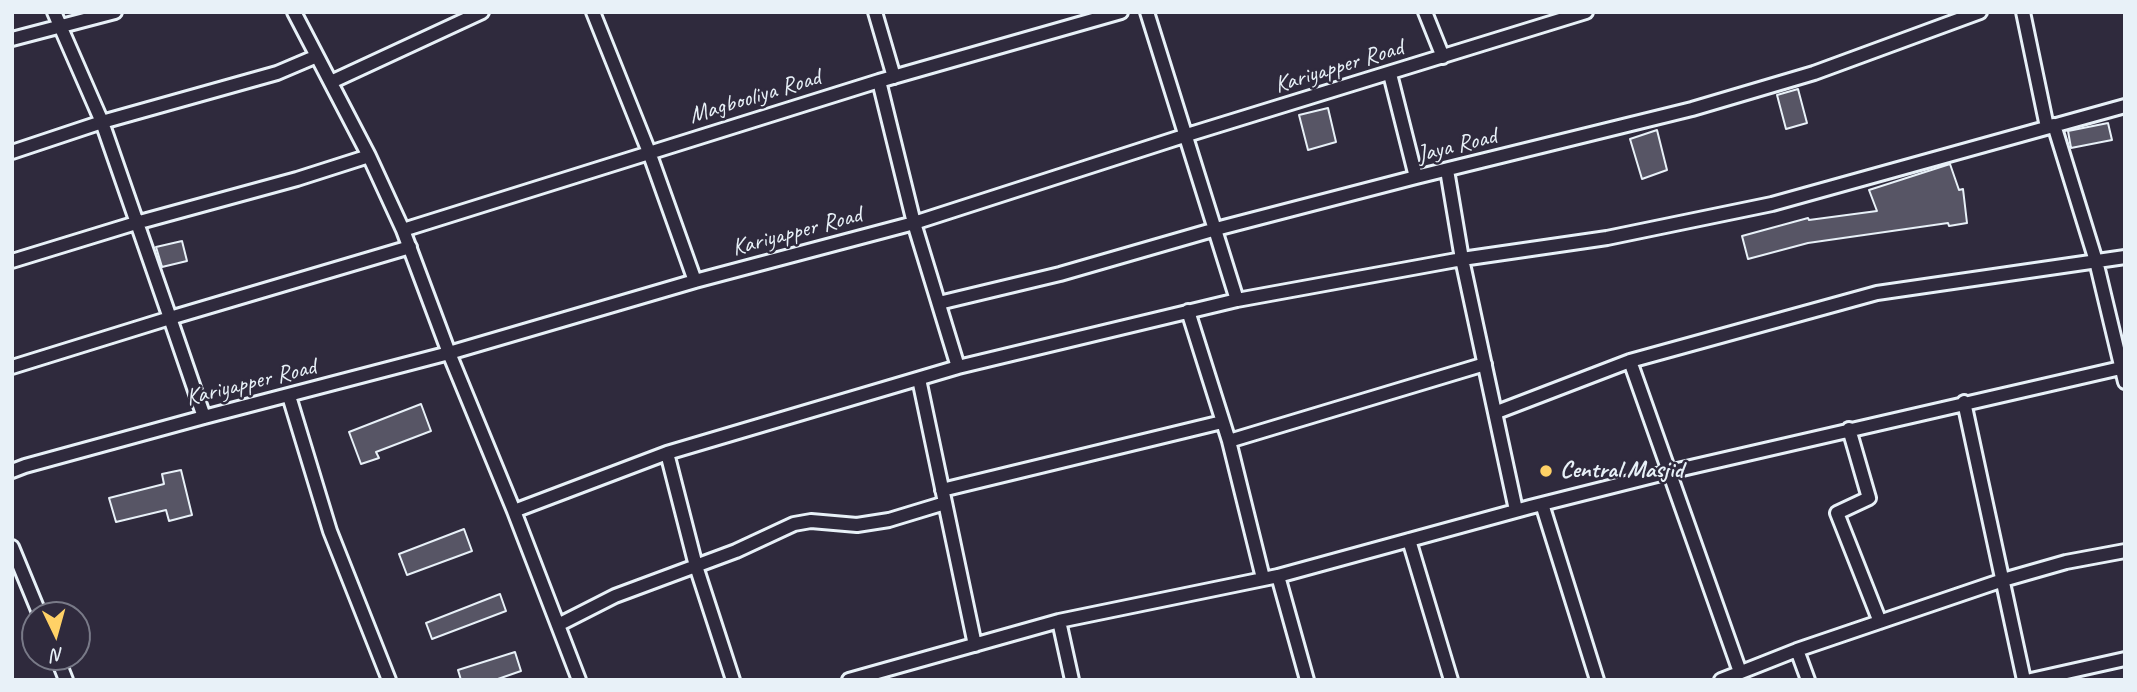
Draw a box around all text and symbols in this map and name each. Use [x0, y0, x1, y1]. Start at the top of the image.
street label: Kariyapper Road [1271, 34, 1407, 100]
street label: Magbooliya Road [686, 63, 824, 131]
street label: Jaya Road [1414, 122, 1500, 170]
street label: Kariyapper Road [729, 201, 865, 263]
street label: Kariyapper Road [183, 353, 319, 413]
place label: Central Masjid [1560, 457, 1683, 485]
marker: Central Masjid [1538, 463, 1554, 479]
north arrow [21, 601, 91, 671]
text: N [51, 642, 65, 667]

